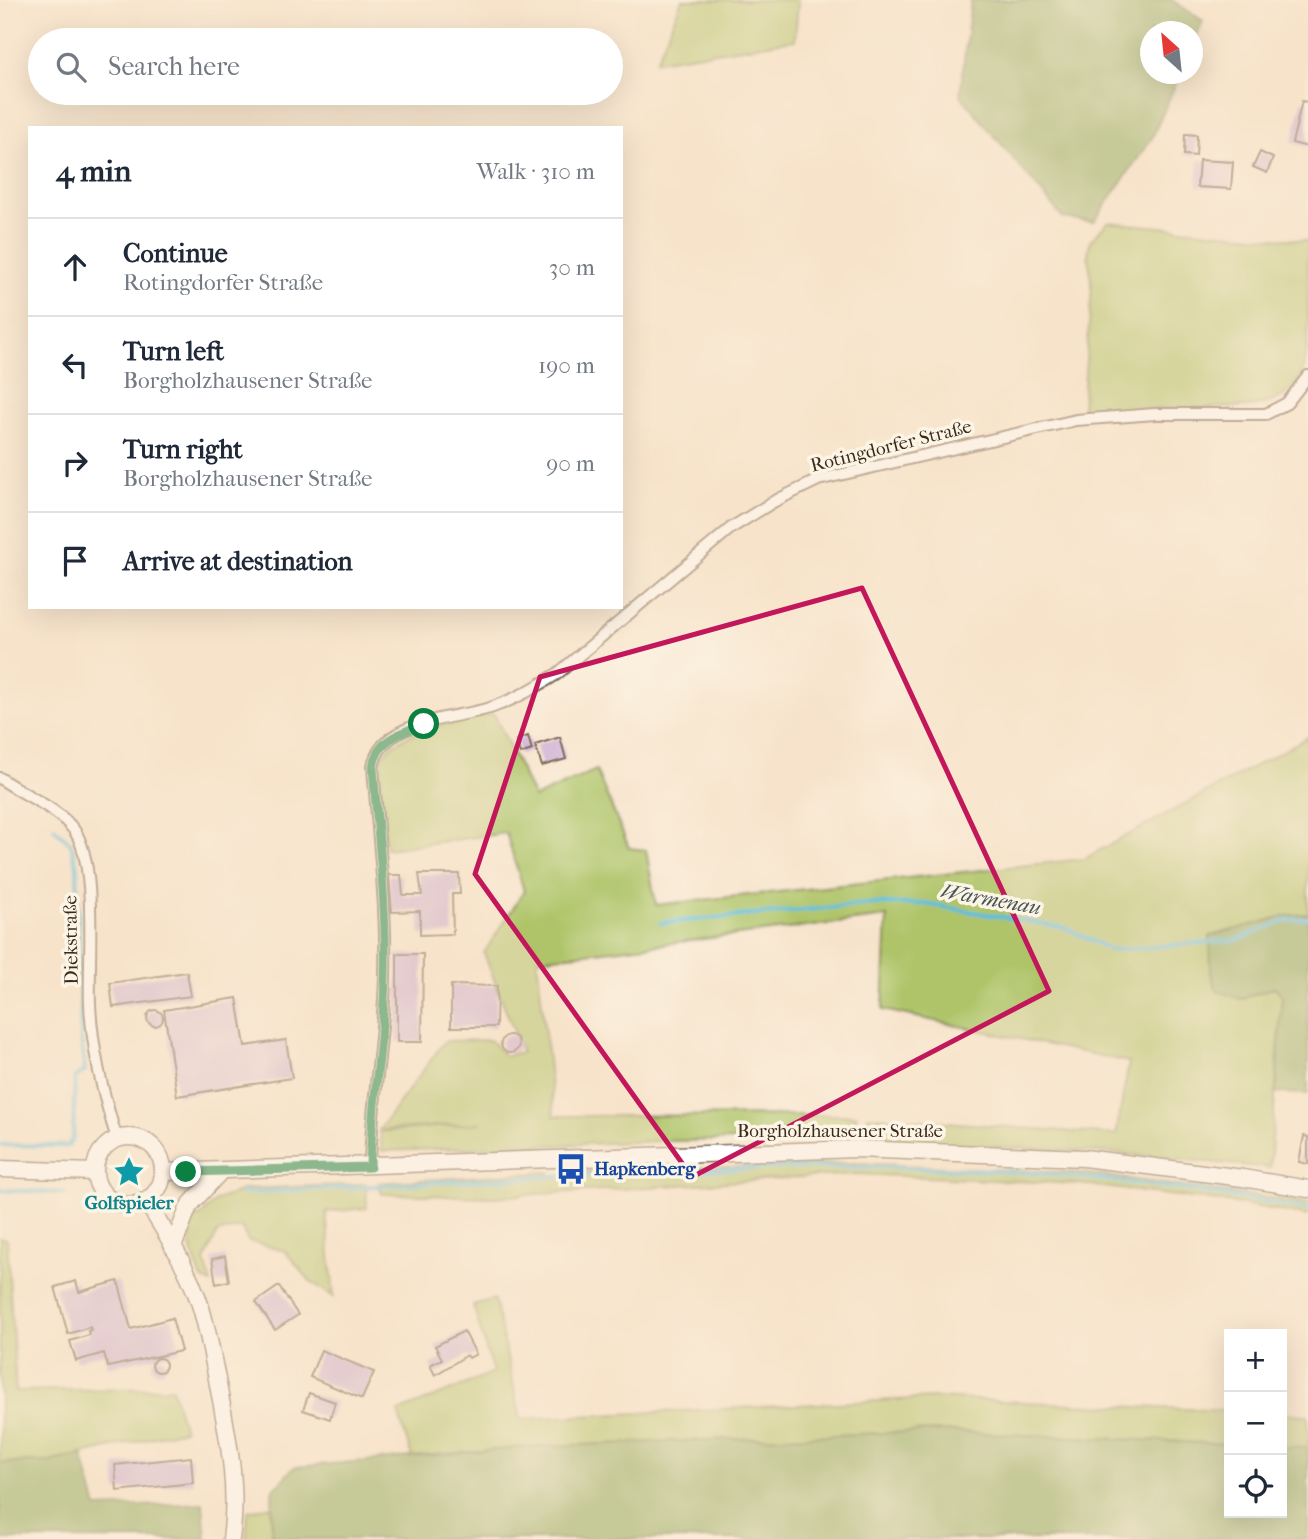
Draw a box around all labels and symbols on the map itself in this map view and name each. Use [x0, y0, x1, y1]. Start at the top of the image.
north arrow [1140, 21, 1203, 84]
street label: Rotingdorfer Straße [808, 415, 974, 477]
route start [408, 708, 439, 739]
water label: Warmenau [939, 878, 1043, 920]
street label: Diekstraße [59, 895, 83, 985]
street label: Borgholzhausener Straße [737, 1120, 943, 1142]
bus stop icon: Hapkenberg [554, 1152, 588, 1186]
place icon: Golfspieler [112, 1155, 146, 1189]
route end [170, 1156, 201, 1187]
place label: Hapkenberg [594, 1158, 696, 1180]
place label: Golfspieler [84, 1192, 174, 1214]

